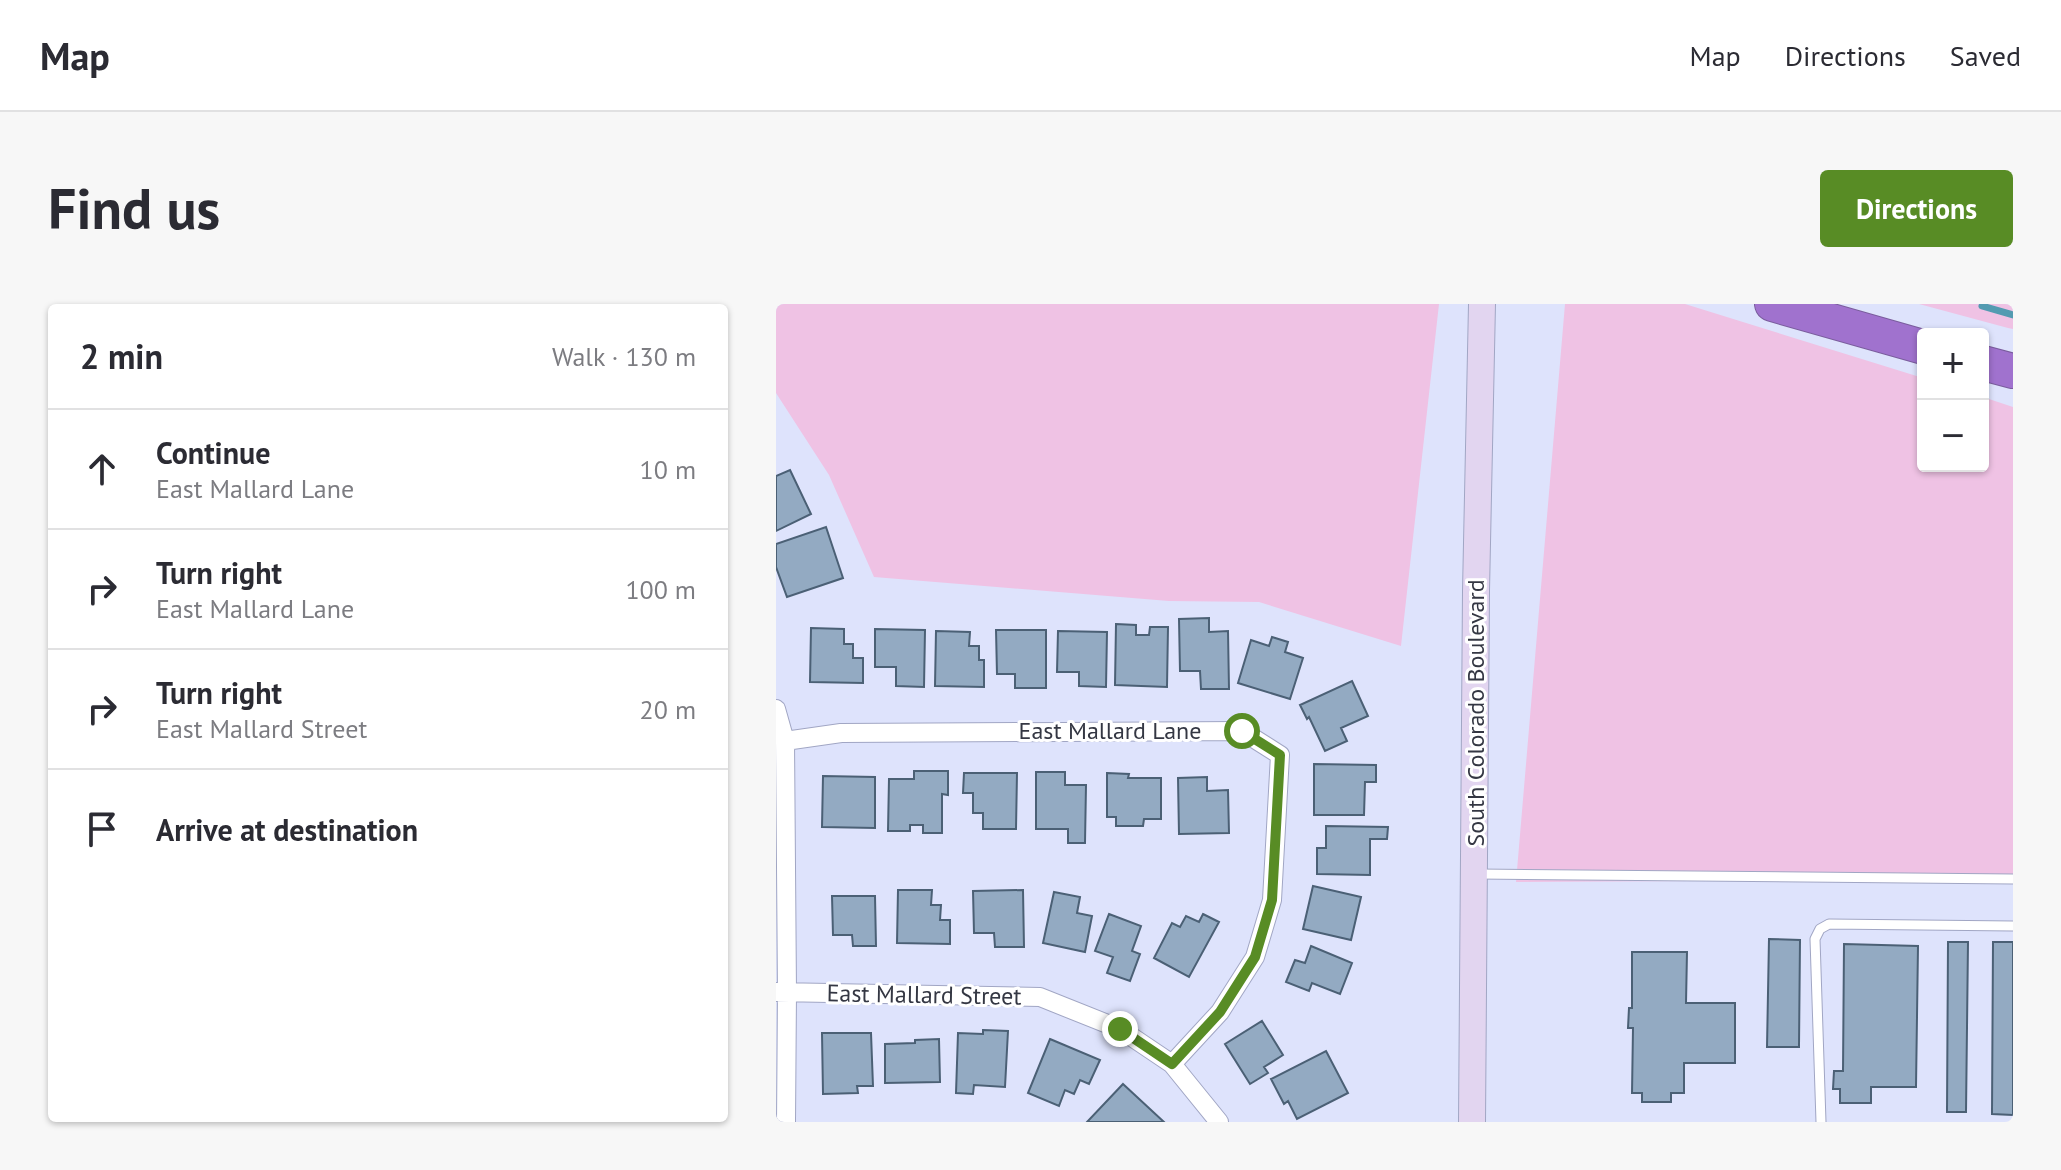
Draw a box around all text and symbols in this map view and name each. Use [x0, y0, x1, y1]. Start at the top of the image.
text: Map [40, 31, 110, 80]
text: Map [1690, 37, 1741, 74]
text: Directions [1785, 37, 1906, 74]
text: Saved [1950, 37, 2021, 74]
button: Directions [1820, 170, 2013, 247]
text: Find us [48, 172, 220, 244]
map controls [1917, 328, 1989, 472]
button: + [1917, 328, 1989, 400]
text: 2 min [80, 334, 163, 378]
text: Walk · 130 m [552, 340, 696, 373]
button: − [1917, 400, 1989, 472]
text: Continue [156, 433, 270, 472]
icon: ahead [80, 447, 124, 491]
text: 10 m [640, 453, 696, 486]
text: East Mallard Lane [156, 472, 354, 505]
text: Turn right [156, 553, 282, 592]
icon: right [80, 567, 124, 611]
text: 100 m [625, 573, 696, 606]
street label: South Colorado Boulevard [1460, 579, 1491, 847]
text: East Mallard Lane [156, 592, 354, 625]
text: Turn right [156, 673, 282, 712]
icon: right [80, 687, 124, 731]
text: 20 m [640, 693, 696, 726]
text: East Mallard Street [156, 712, 367, 745]
route start [1224, 713, 1260, 749]
street label: East Mallard Lane [1019, 715, 1201, 746]
icon: arrive [80, 807, 124, 851]
text: Arrive at destination [156, 810, 418, 849]
street label: East Mallard Street [826, 977, 1022, 1012]
route end [1102, 1011, 1138, 1047]

